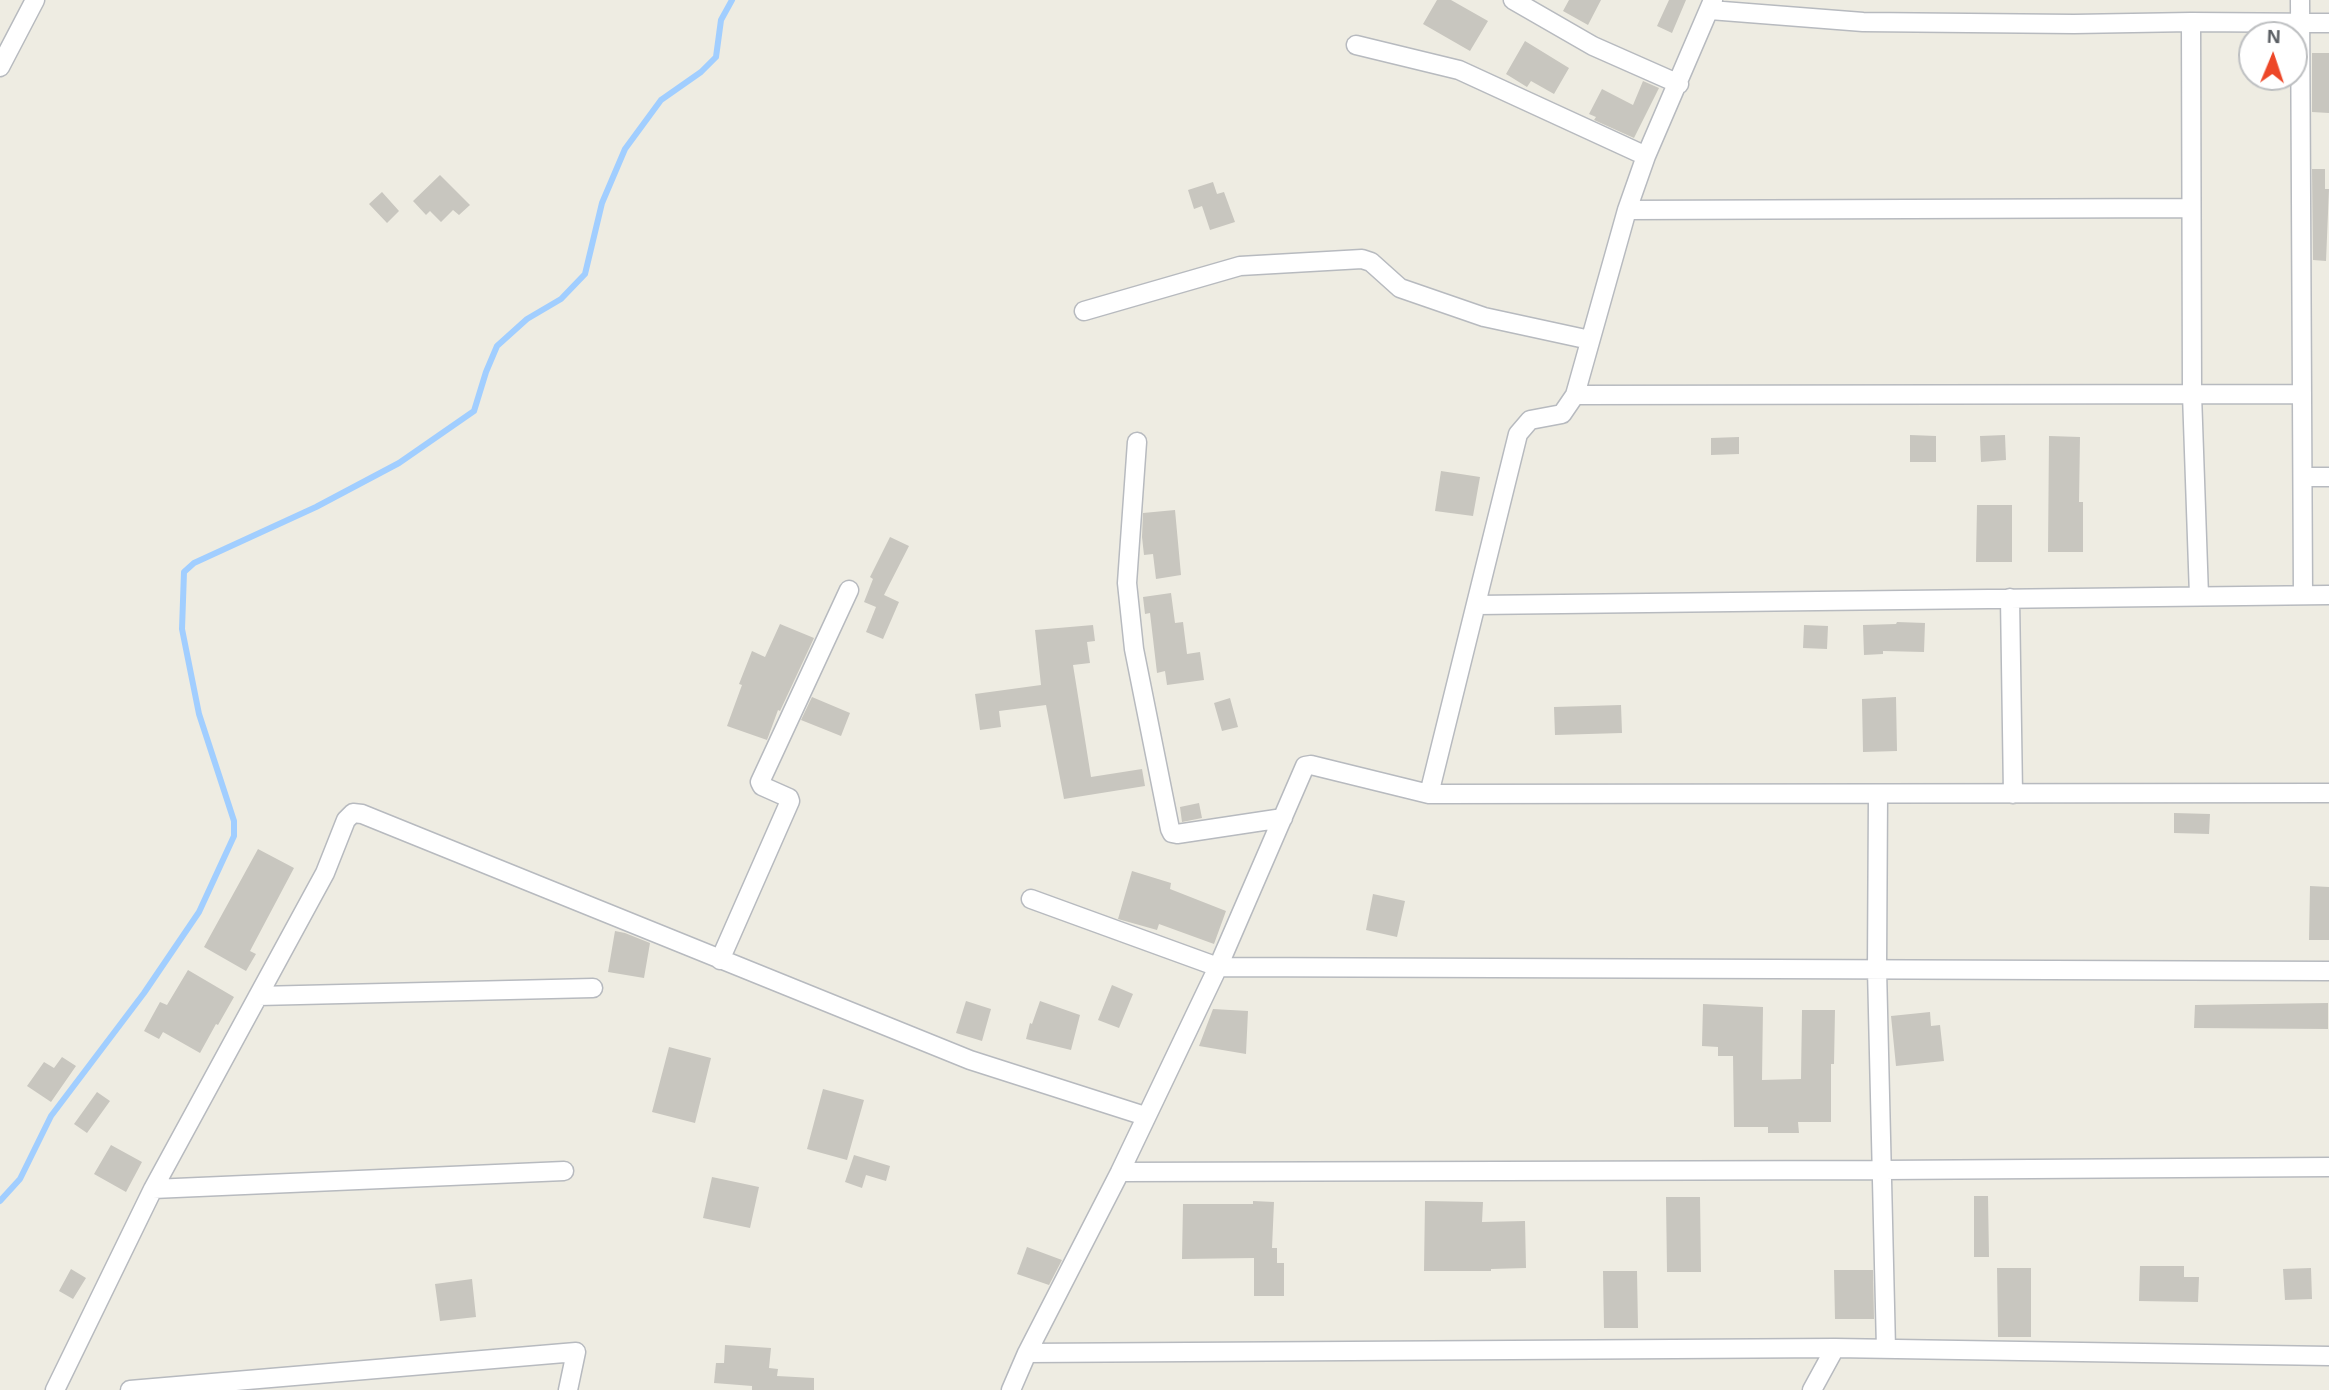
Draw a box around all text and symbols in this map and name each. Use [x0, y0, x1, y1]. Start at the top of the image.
north arrow [2238, 21, 2308, 91]
text: N [2266, 26, 2281, 47]

